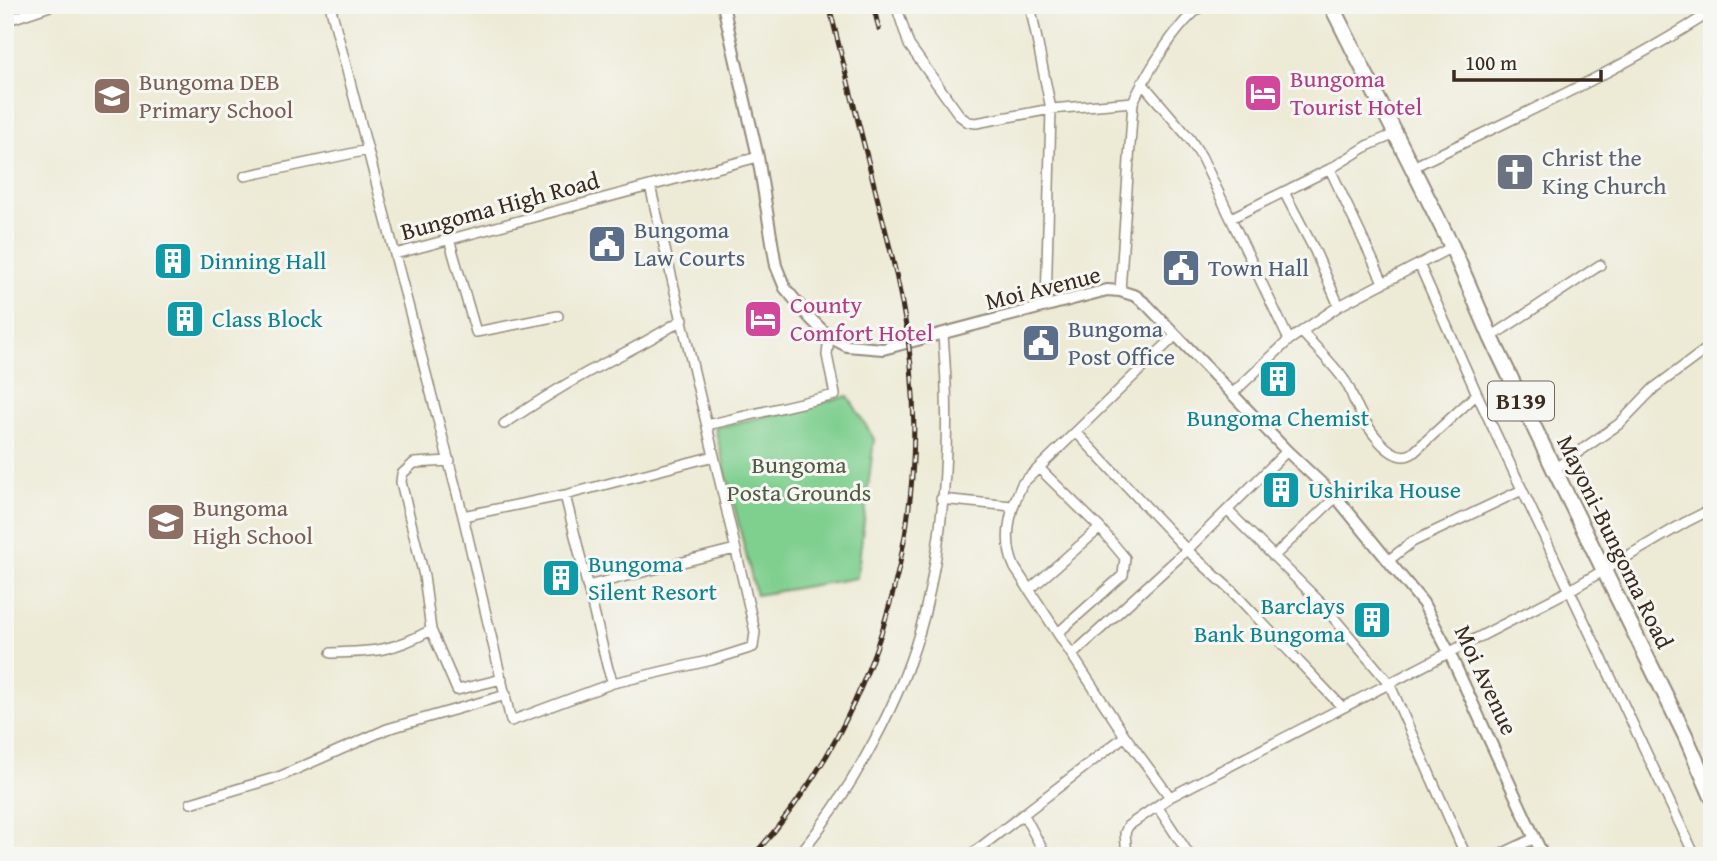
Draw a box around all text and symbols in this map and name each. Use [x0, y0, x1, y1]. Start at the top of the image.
scale bar [1454, 38, 1602, 82]
text: 100 m [1465, 47, 1517, 78]
place label: Bungoma Tourist Hotel [1290, 61, 1423, 124]
place label: Bungoma DEB Primary School [139, 64, 294, 127]
hotel icon: Bungoma Tourist Hotel [1242, 72, 1284, 114]
school or university icon: Bungoma DEB Primary School [91, 75, 133, 117]
place label: Christ the King Church [1542, 140, 1667, 203]
church icon: Christ the King Church [1494, 151, 1536, 193]
street label: Bungoma High Road [397, 162, 603, 249]
place label: Bungoma Law Courts [634, 212, 745, 275]
public building icon: Bungoma Law Courts [586, 223, 628, 265]
building icon: Dinning Hall [152, 240, 194, 282]
place label: Dinning Hall [200, 243, 327, 278]
public building icon: Town Hall [1160, 247, 1202, 289]
place label: Town Hall [1208, 250, 1309, 285]
street label: Moi Avenue [982, 256, 1104, 319]
place label: County Comfort Hotel [790, 287, 933, 350]
building icon: Class Block [164, 298, 206, 340]
hotel icon: County Comfort Hotel [742, 298, 784, 340]
place label: Class Block [212, 301, 323, 336]
place label: Bungoma Post Office [1068, 311, 1175, 374]
public building icon: Bungoma Post Office [1020, 322, 1062, 364]
building icon: Bungoma Chemist [1257, 358, 1299, 400]
road number: B139 [1488, 382, 1554, 420]
place label: Bungoma Chemist [1187, 400, 1370, 435]
street label: Mayoni-Bungoma Road [1548, 429, 1683, 655]
park label: Bungoma Posta Grounds [727, 447, 871, 510]
building icon: Ushirika House [1260, 469, 1302, 511]
place label: Ushirika House [1308, 472, 1461, 507]
place label: Bungoma High School [193, 490, 313, 553]
school or university icon: Bungoma High School [145, 501, 187, 543]
place label: Bungoma Silent Resort [588, 546, 717, 609]
building icon: Bungoma Silent Resort [540, 557, 582, 599]
place label: Barclays Bank Bungoma [1194, 588, 1346, 651]
building icon: Barclays Bank Bungoma [1351, 599, 1393, 641]
street label: Moi Avenue [1446, 619, 1527, 741]

